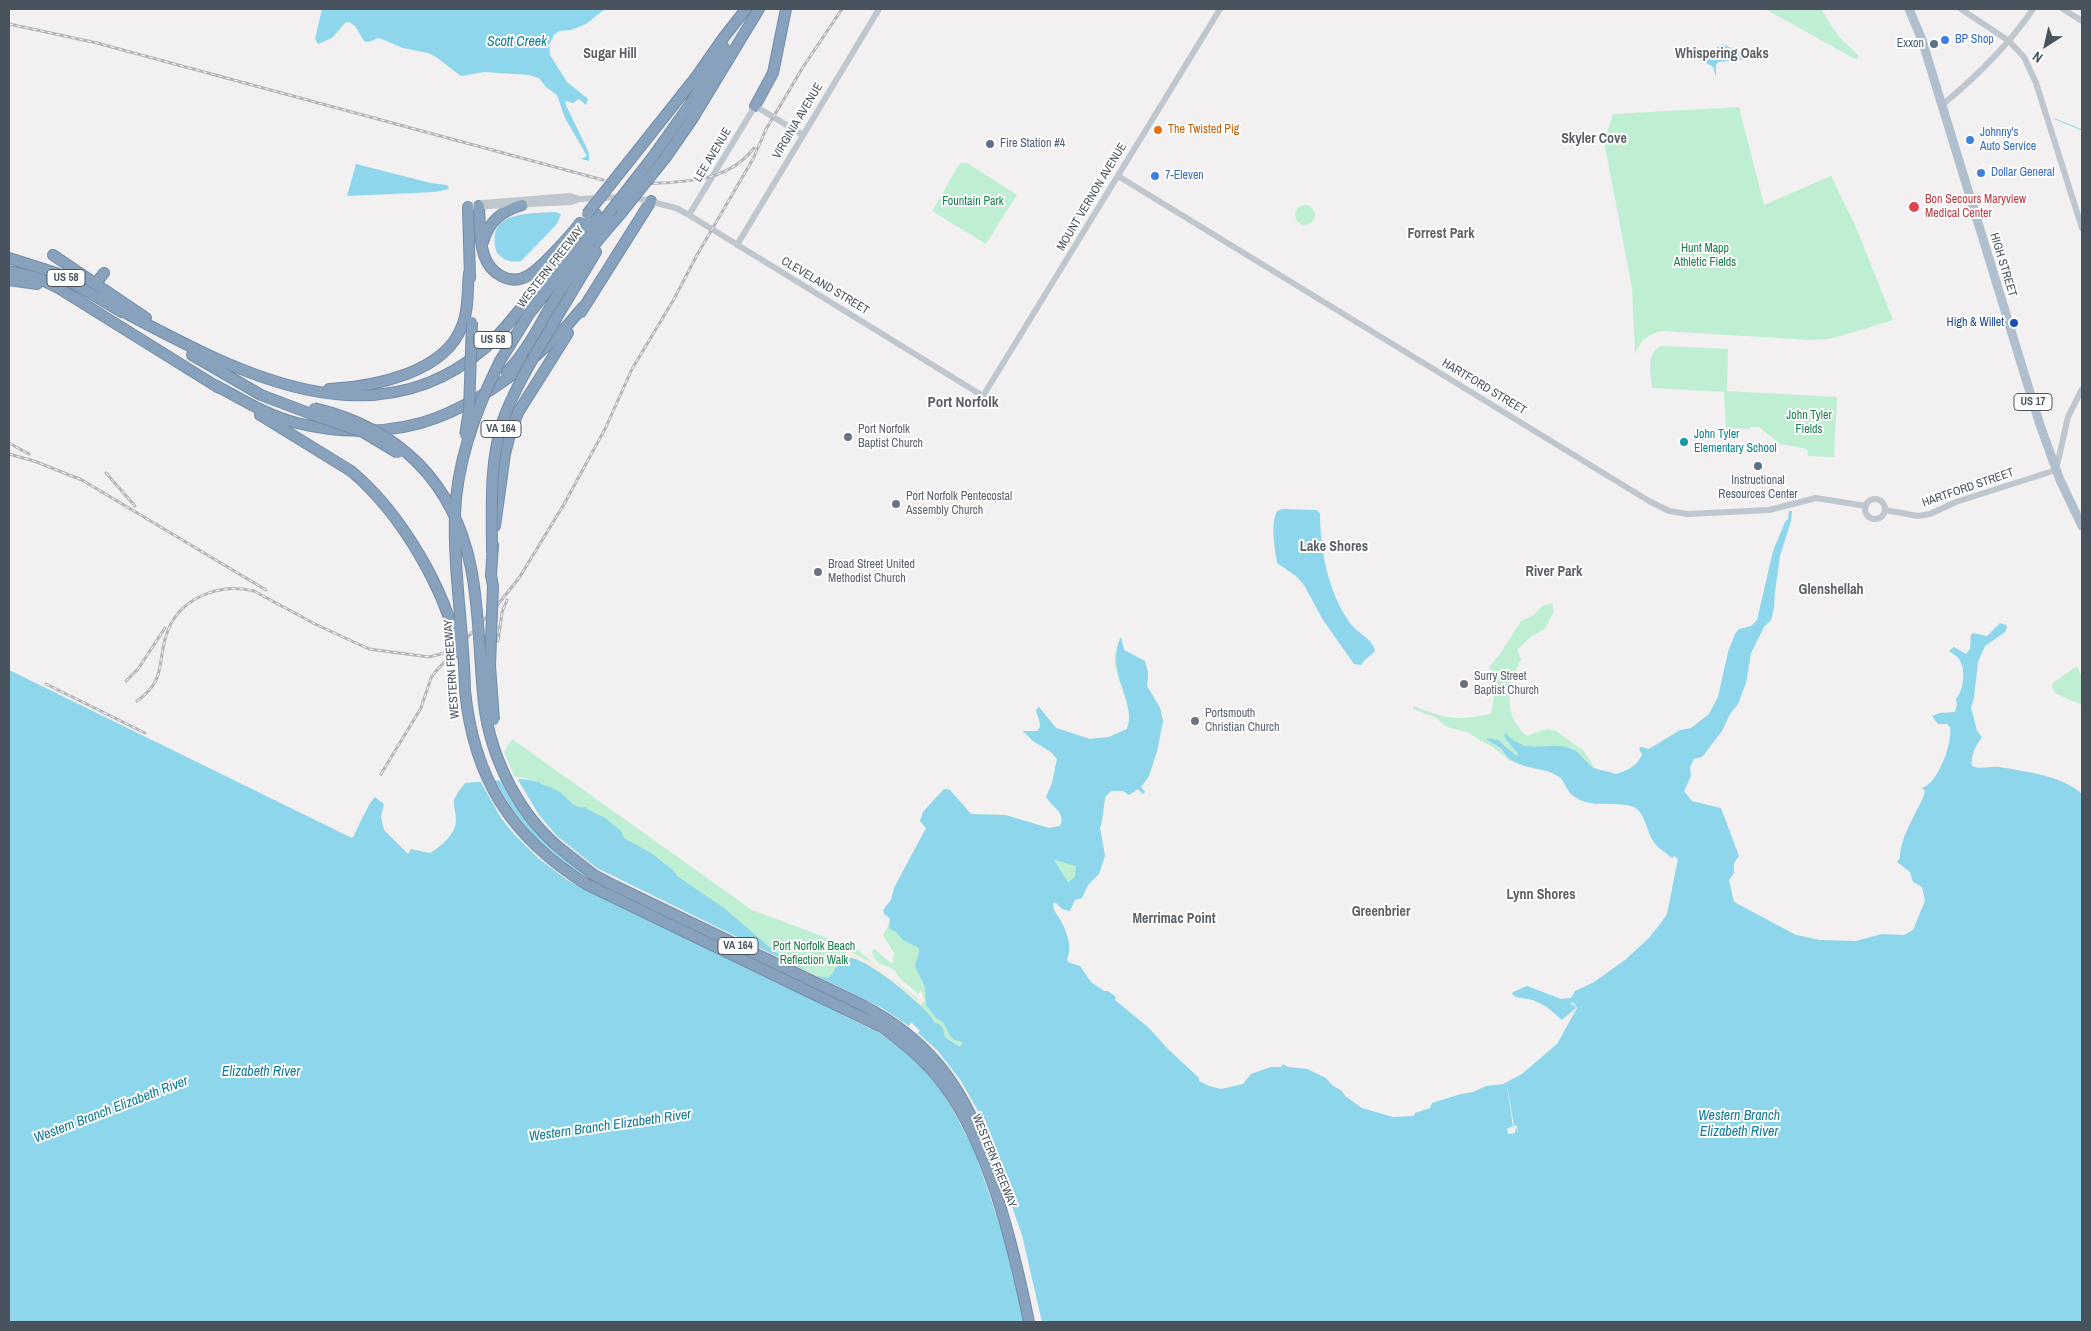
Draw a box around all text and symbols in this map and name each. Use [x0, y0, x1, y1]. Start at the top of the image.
north arrow [2021, 20, 2071, 70]
place label: BP Shop [1955, 33, 1994, 47]
water label: Scott Creek [487, 34, 547, 50]
marker: BP Shop [1939, 34, 1951, 46]
place label: Exxon [1897, 37, 1924, 51]
marker: Exxon [1928, 38, 1940, 50]
district label: Sugar Hill [583, 46, 637, 62]
district label: Whispering Oaks [1675, 46, 1769, 62]
text: N [2029, 48, 2046, 67]
street label: VIRGINIA AVENUE [770, 81, 826, 161]
place label: The Twisted Pig [1168, 123, 1239, 137]
marker: The Twisted Pig [1152, 124, 1164, 136]
street label: LEE AVENUE [691, 125, 735, 185]
place label: Johnny's Auto Service [1980, 126, 2036, 154]
district label: Skyler Cove [1561, 131, 1627, 147]
marker: Johnny's Auto Service [1964, 134, 1976, 146]
place label: Fire Station #4 [1000, 137, 1065, 151]
marker: Fire Station #4 [984, 138, 996, 150]
street label: MOUNT VERNON AVENUE [1054, 140, 1130, 254]
place label: Dollar General [1991, 166, 2054, 180]
marker: Dollar General [1975, 167, 1987, 179]
place label: 7-Eleven [1165, 169, 1204, 183]
marker: 7-Eleven [1149, 170, 1161, 182]
place label: Bon Secours Maryview Medical Center [1925, 193, 2026, 221]
park label: Fountain Park [942, 195, 1004, 209]
marker: Bon Secours Maryview Medical Center [1907, 200, 1921, 214]
street label: WESTERN FREEWAY [515, 223, 587, 311]
district label: Forrest Park [1407, 226, 1475, 242]
street label: HIGH STREET [1986, 231, 2020, 299]
park label: Hunt Mapp Athletic Fields [1674, 242, 1736, 270]
street label: CLEVELAND STREET [778, 254, 872, 318]
road number: US 58 [47, 270, 85, 286]
place label: High & Willet [1947, 316, 2004, 330]
marker: High & Willet [2008, 317, 2020, 329]
road number: US 58 [474, 332, 512, 348]
street label: HARTFORD STREET [1439, 356, 1529, 418]
district label: Port Norfolk [927, 394, 999, 412]
road number: US 17 [2014, 394, 2052, 411]
park label: John Tyler Fields [1786, 409, 1832, 437]
road number: VA 164 [481, 420, 521, 438]
place label: Port Norfolk Baptist Church [858, 423, 923, 451]
place label: John Tyler Elementary School [1694, 428, 1777, 456]
marker: Port Norfolk Baptist Church [842, 431, 854, 443]
marker: John Tyler Elementary School [1678, 436, 1690, 448]
marker: Instructional Resources Center [1752, 460, 1764, 472]
street label: HARTFORD STREET [1920, 466, 2016, 510]
place label: Instructional Resources Center [1718, 474, 1798, 502]
place label: Port Norfolk Pentecostal Assembly Church [906, 490, 1012, 518]
marker: Port Norfolk Pentecostal Assembly Church [890, 498, 902, 510]
district label: Lake Shores [1300, 539, 1368, 555]
place label: Broad Street United Methodist Church [828, 558, 915, 586]
district label: River Park [1526, 564, 1582, 580]
marker: Broad Street United Methodist Church [812, 566, 824, 578]
district label: Glenshellah [1798, 582, 1864, 598]
street label: WESTERN FREEWAY [441, 619, 463, 719]
place label: Surry Street Baptist Church [1474, 670, 1539, 698]
marker: Surry Street Baptist Church [1458, 678, 1470, 690]
place label: Portsmouth Christian Church [1205, 707, 1279, 735]
marker: Portsmouth Christian Church [1189, 715, 1201, 727]
district label: Lynn Shores [1506, 887, 1576, 903]
district label: Greenbrier [1352, 904, 1410, 920]
district label: Merrimac Point [1133, 911, 1215, 927]
road number: VA 164 [718, 938, 758, 954]
park label: Port Norfolk Beach Reflection Walk [773, 940, 855, 968]
water label: Elizabeth River [222, 1064, 300, 1080]
water label: Western Branch Elizabeth River [32, 1073, 190, 1147]
water label: Western Branch Elizabeth River [528, 1106, 692, 1146]
water label: Western Branch Elizabeth River [1698, 1108, 1780, 1140]
street label: WESTERN FREEWAY [969, 1112, 1019, 1210]

